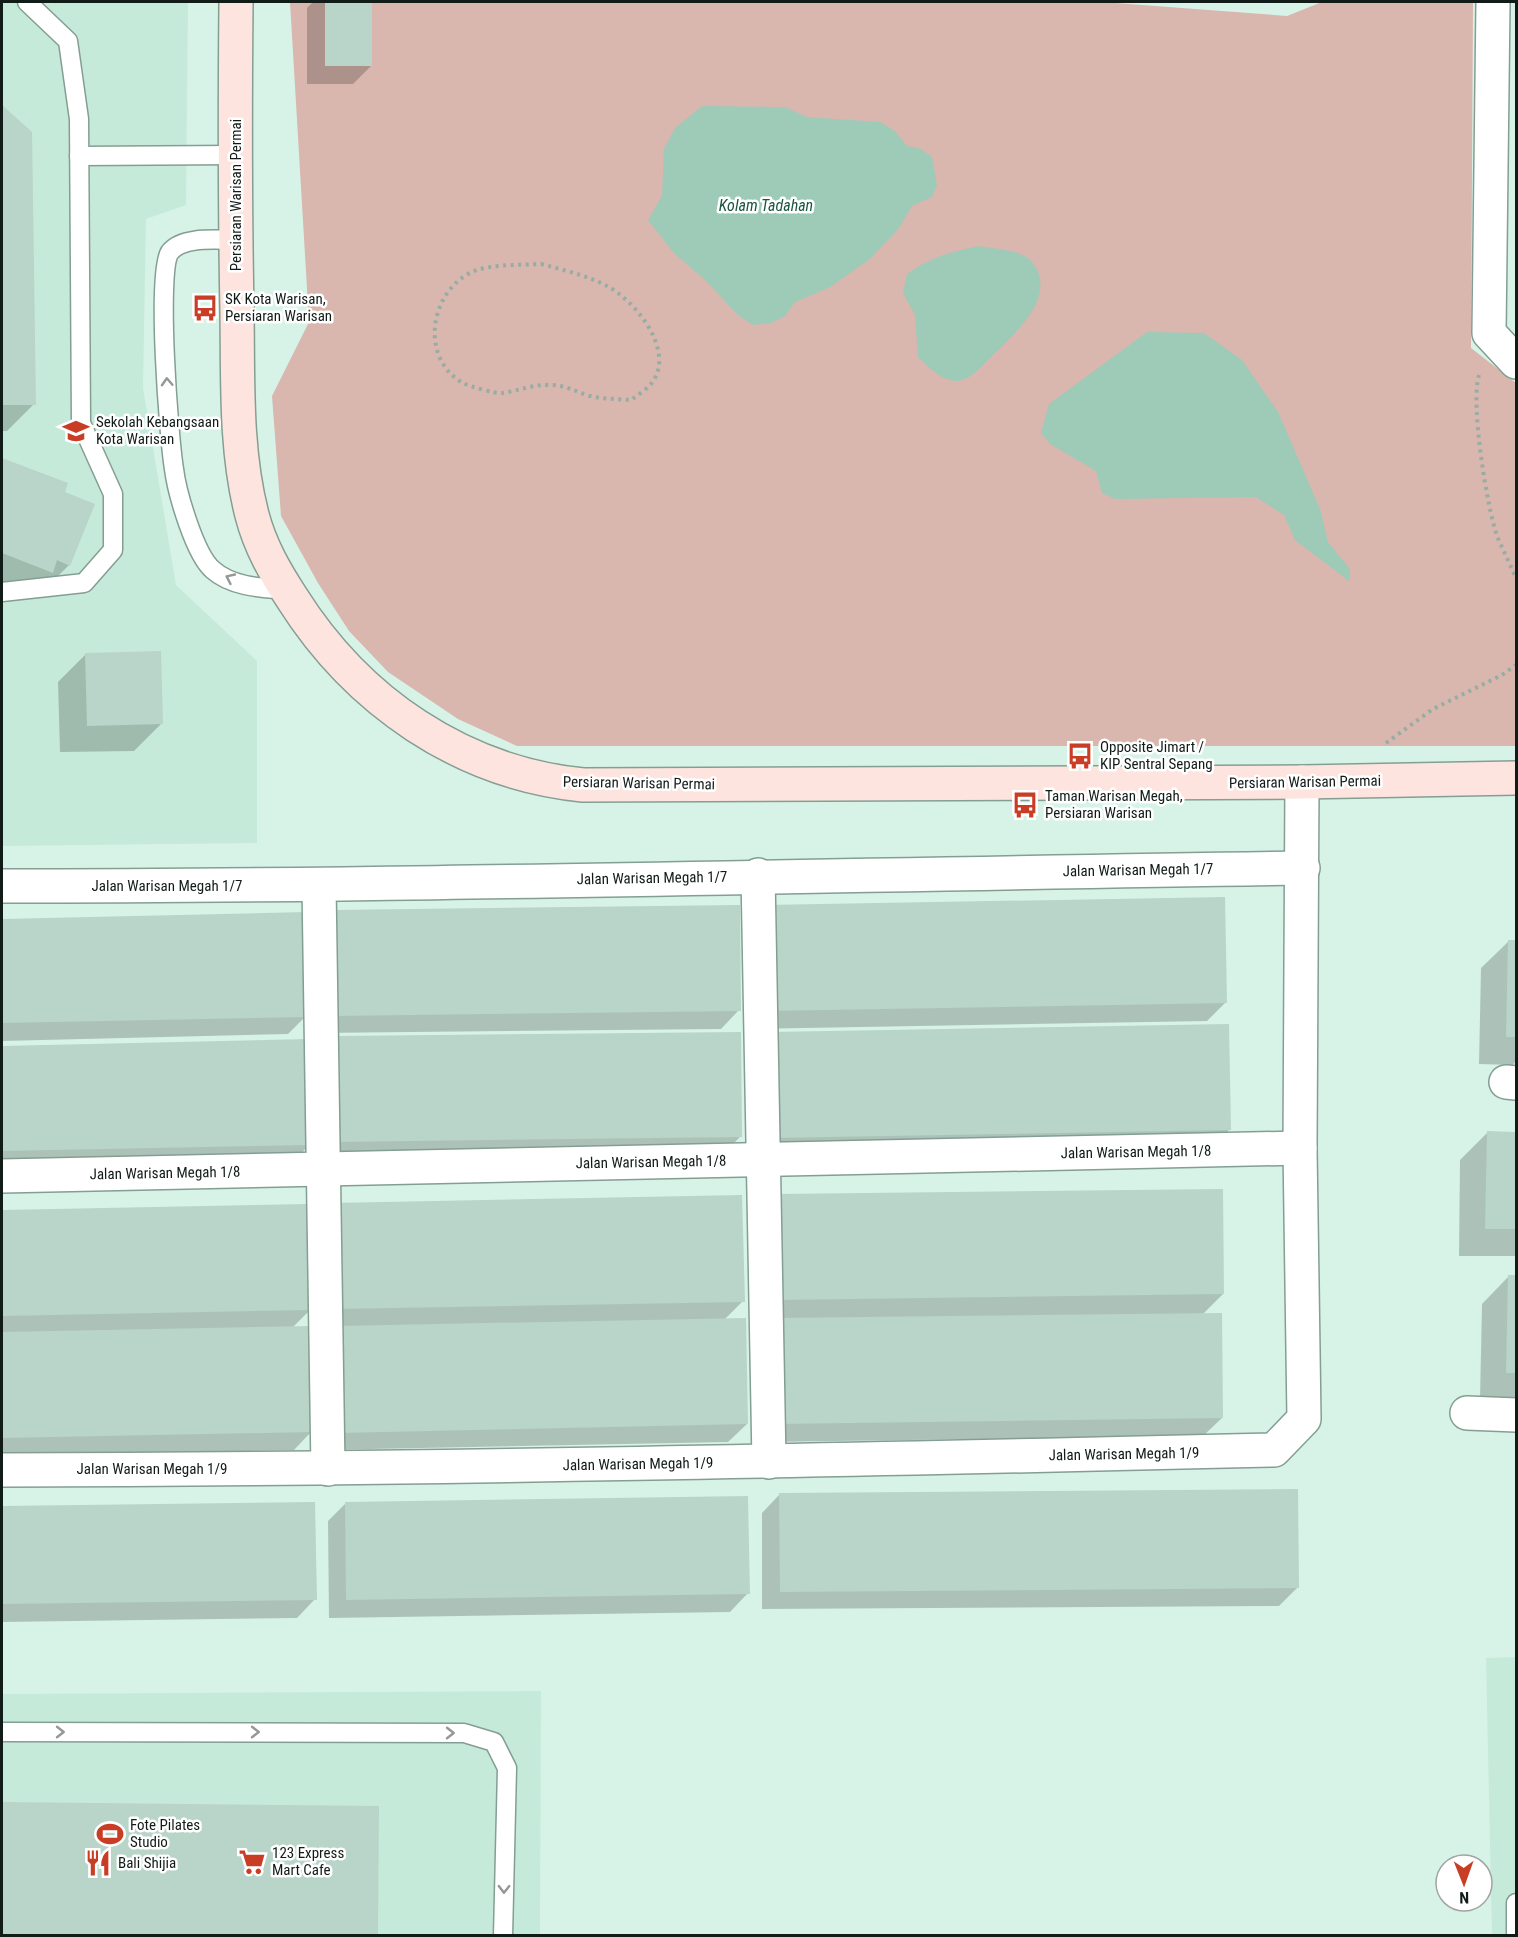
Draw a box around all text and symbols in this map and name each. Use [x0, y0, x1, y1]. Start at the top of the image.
street label: Persiaran Warisan Permai [227, 119, 245, 271]
water label: Kolam Tadahan [719, 196, 813, 215]
place label: SK Kota Warisan, Persiaran Warisan [225, 290, 332, 325]
bus stop icon: SK Kota Warisan, Persiaran Warisan [190, 293, 220, 323]
one-way arrow [161, 377, 174, 386]
place label: Sekolah Kebangsaan Kota Warisan [96, 413, 219, 448]
school or university icon: Sekolah Kebangsaan Kota Warisan [61, 416, 91, 446]
one-way arrow [225, 573, 236, 585]
place label: Opposite Jimart / KIP Sentral Sepang [1100, 738, 1213, 773]
bus stop icon: Opposite Jimart / KIP Sentral Sepang [1065, 741, 1095, 771]
street label: Persiaran Warisan Permai [1229, 772, 1381, 792]
street label: Persiaran Warisan Permai [563, 773, 715, 793]
place label: Taman Warisan Megah, Persiaran Warisan [1045, 787, 1183, 822]
bus stop icon: Taman Warisan Megah, Persiaran Warisan [1010, 790, 1040, 820]
street label: Jalan Warisan Megah 1/7 [1062, 860, 1214, 880]
street label: Jalan Warisan Megah 1/7 [576, 868, 728, 888]
street label: Jalan Warisan Megah 1/7 [92, 877, 242, 895]
street label: Jalan Warisan Megah 1/8 [1060, 1142, 1212, 1162]
street label: Jalan Warisan Megah 1/8 [575, 1152, 727, 1172]
street label: Jalan Warisan Megah 1/8 [89, 1163, 241, 1183]
street label: Jalan Warisan Megah 1/9 [1048, 1444, 1200, 1464]
street label: Jalan Warisan Megah 1/9 [562, 1454, 714, 1474]
street label: Jalan Warisan Megah 1/9 [77, 1460, 227, 1478]
one-way arrow [55, 1726, 64, 1738]
one-way arrow [250, 1726, 259, 1738]
one-way arrow [445, 1727, 454, 1739]
place label: Fote Pilates Studio [130, 1816, 200, 1851]
sports icon: Fote Pilates Studio [95, 1819, 125, 1849]
place label: 123 Express Mart Cafe [272, 1844, 344, 1879]
supermarket icon: 123 Express Mart Cafe [237, 1847, 267, 1877]
restaurant icon: Bali Shijia [83, 1848, 113, 1878]
north arrow [1434, 1853, 1494, 1913]
place label: Bali Shijia [118, 1854, 176, 1872]
one-way arrow [498, 1884, 510, 1893]
text: N [1459, 1888, 1469, 1907]

